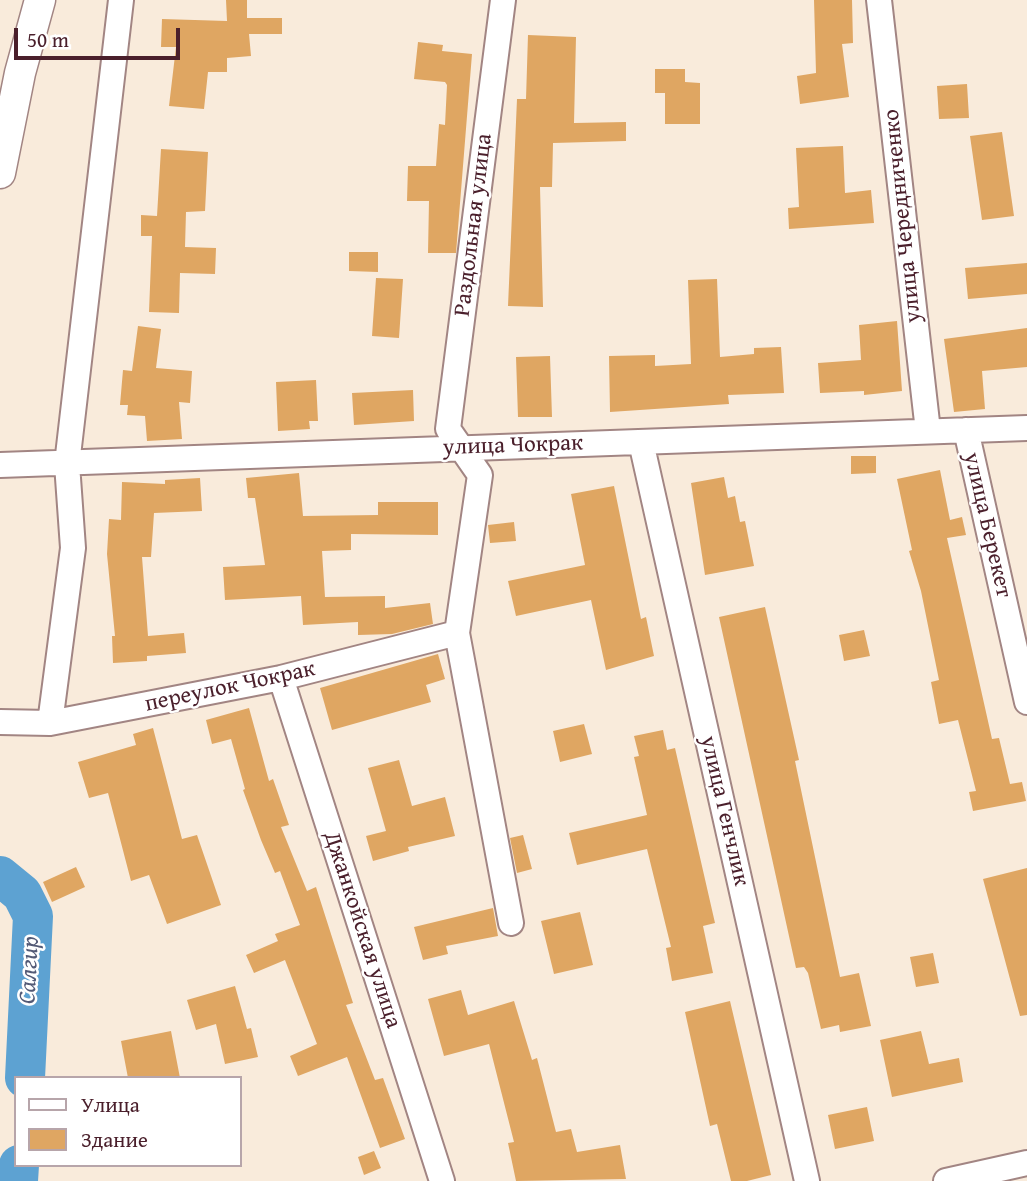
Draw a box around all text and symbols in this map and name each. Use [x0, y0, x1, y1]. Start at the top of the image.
scale bar [18, 14, 184, 58]
text: 50 m [27, 24, 69, 55]
street label: улица Чередниченко [878, 108, 928, 324]
street label: Раздольная улица [449, 132, 499, 318]
street label: улица Чокрак [442, 430, 584, 462]
street label: улица Берекет [957, 450, 1017, 600]
street label: переулок Чокрак [142, 655, 318, 719]
street label: улица Генчлик [693, 733, 755, 889]
street label: Джанкойская улица [317, 828, 407, 1032]
water label: Салгир [14, 935, 46, 1005]
legend [14, 1076, 242, 1167]
text: Улица [81, 1089, 140, 1120]
text: Здание [81, 1124, 148, 1155]

